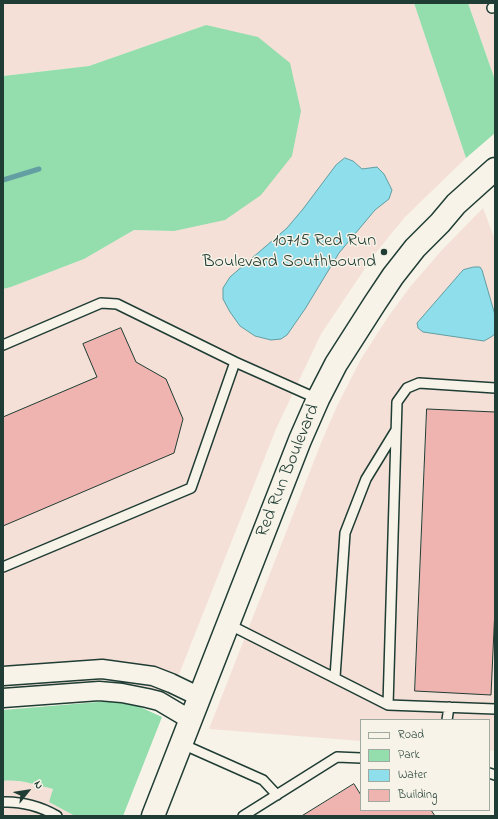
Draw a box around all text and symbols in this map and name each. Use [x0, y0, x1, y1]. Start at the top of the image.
place label: 10715 Red Run Boulevard Southbound [202, 231, 376, 274]
marker: 10715 Red Run Boulevard Southbound [379, 247, 389, 257]
street label: Red Run Boulevard [253, 401, 325, 541]
legend [360, 719, 490, 811]
text: Road [398, 726, 424, 744]
text: Park [398, 746, 420, 764]
text: Water [398, 766, 427, 784]
north arrow [8, 771, 48, 811]
text: N [30, 778, 47, 792]
text: Building [398, 786, 437, 804]

